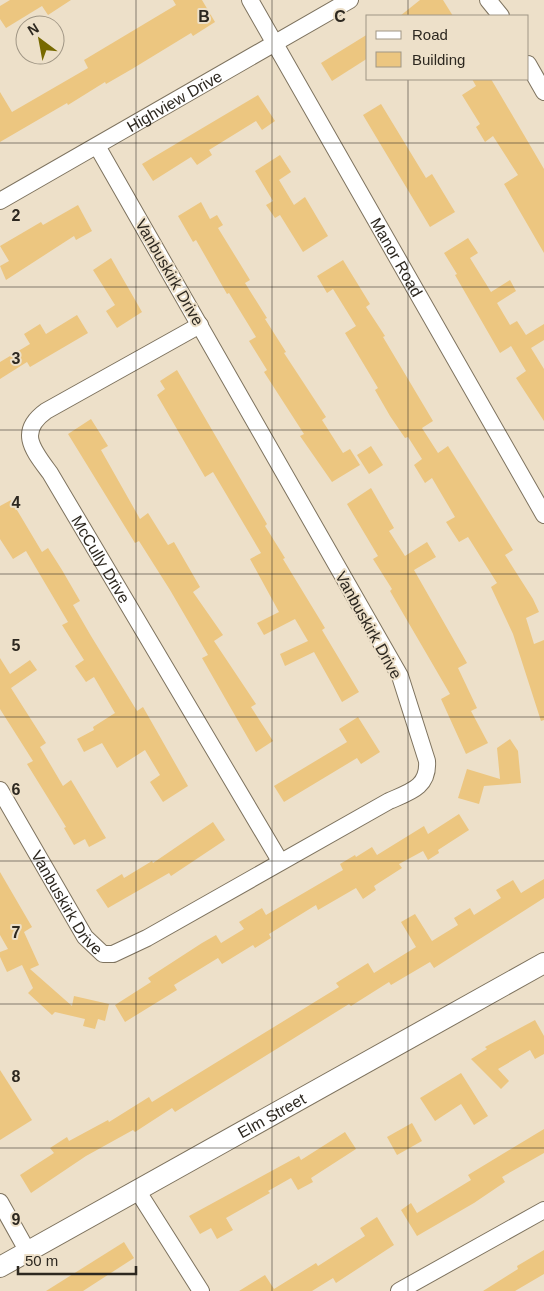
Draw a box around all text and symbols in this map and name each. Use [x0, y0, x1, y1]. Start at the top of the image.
text: B [198, 8, 210, 25]
text: C [334, 8, 346, 25]
north arrow [15, 15, 65, 65]
legend [366, 15, 529, 80]
text: N [25, 20, 42, 38]
text: Road [412, 26, 448, 43]
text: Building [412, 51, 465, 68]
street label: Highview Drive [124, 67, 225, 135]
text: 2 [12, 207, 21, 224]
street label: Manor Road [367, 215, 426, 300]
street label: Vanbuskirk Drive [132, 216, 207, 328]
text: 3 [12, 350, 21, 367]
text: 4 [12, 494, 21, 511]
street label: McCully Drive [68, 513, 133, 606]
street label: Vanbuskirk Drive [332, 569, 405, 682]
text: 5 [12, 637, 21, 654]
text: 6 [12, 781, 21, 798]
street label: Vanbuskirk Drive [28, 848, 106, 958]
text: 7 [12, 924, 21, 941]
text: 8 [12, 1068, 21, 1085]
street label: Elm Street [235, 1090, 309, 1141]
text: 9 [12, 1211, 21, 1228]
scale bar [18, 1244, 135, 1276]
text: 50 m [25, 1252, 58, 1269]

